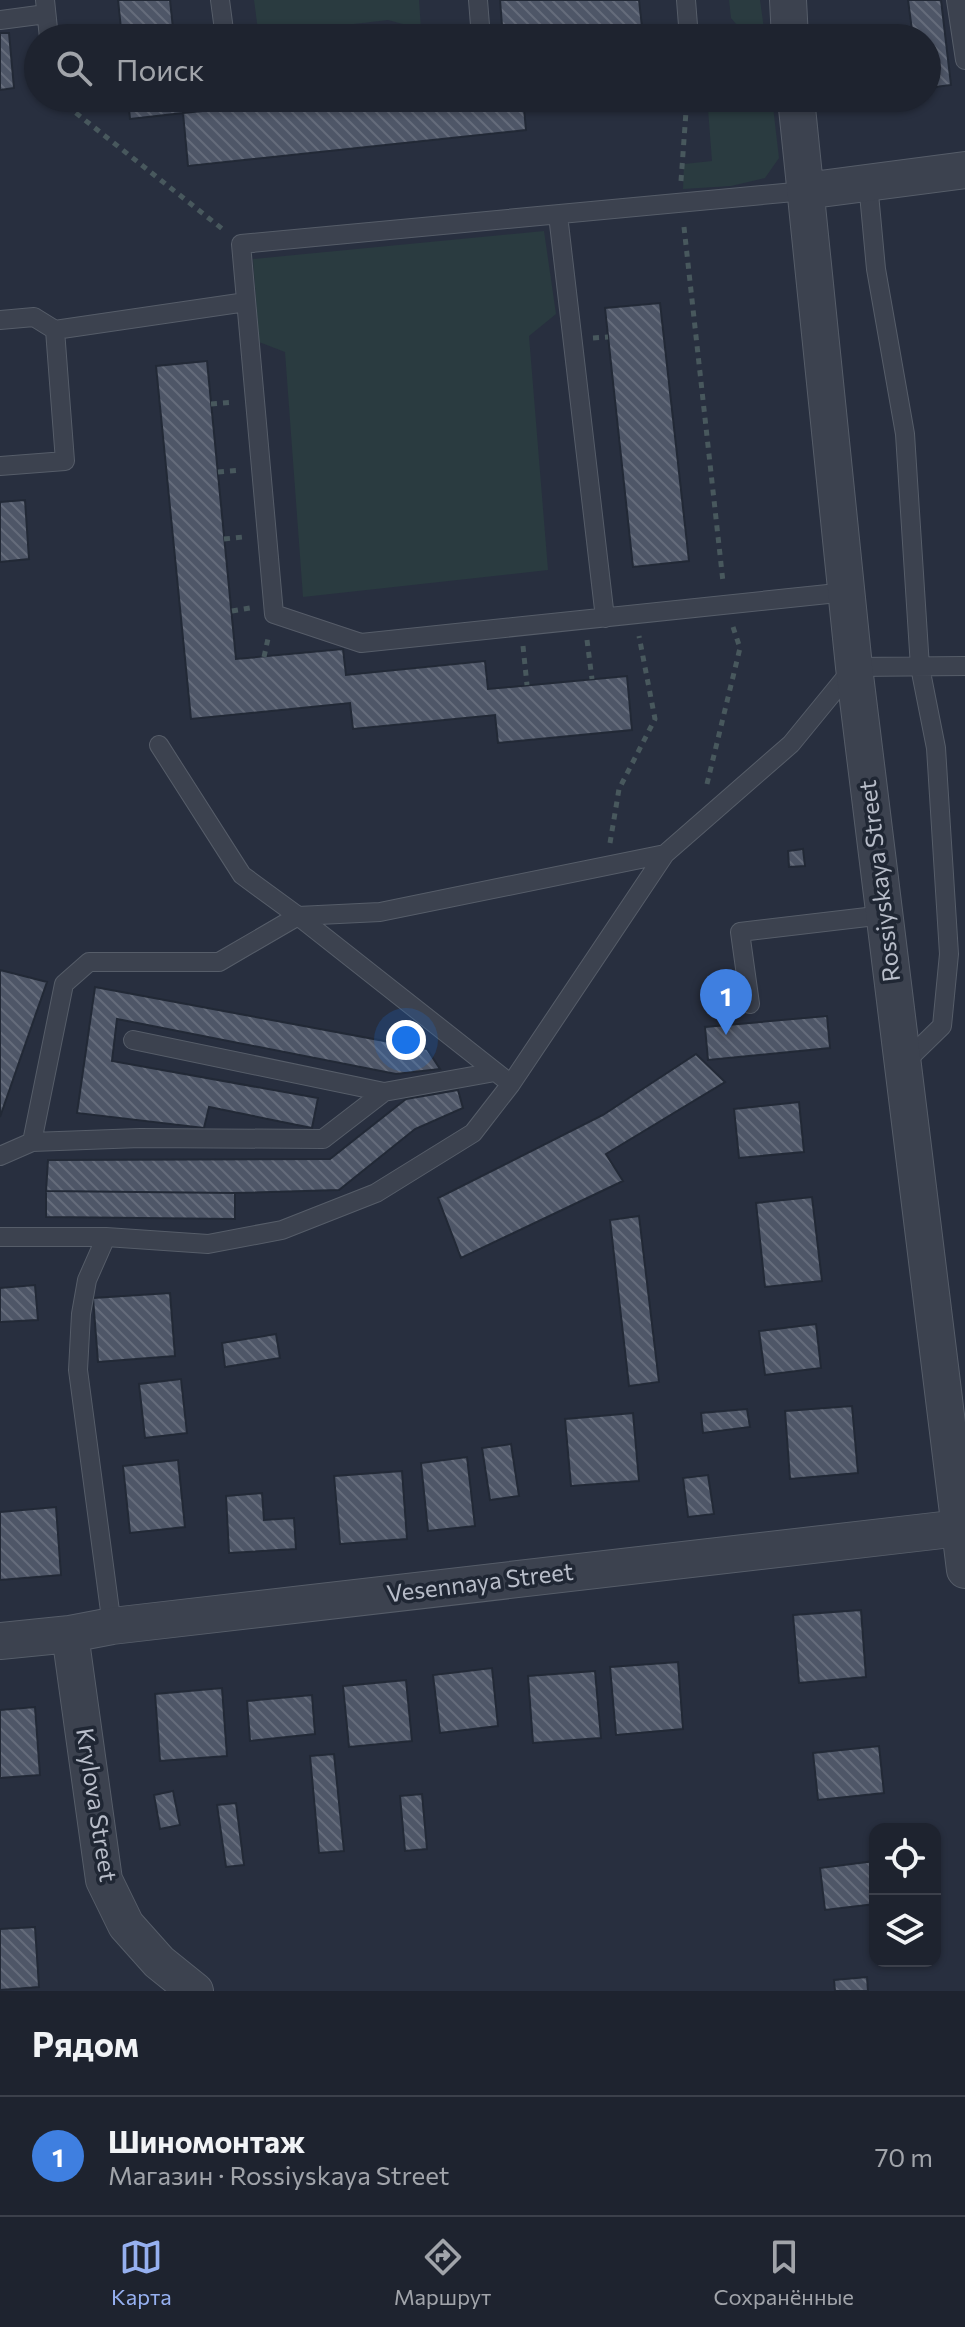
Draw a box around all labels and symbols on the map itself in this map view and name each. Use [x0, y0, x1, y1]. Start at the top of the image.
street label: Rossiyskaya Street [852, 778, 905, 984]
pin: 1 [700, 969, 752, 1035]
your location [386, 1020, 426, 1060]
street label: Vesennaya Street [385, 1556, 575, 1607]
street label: Krylova Street [71, 1726, 124, 1884]

